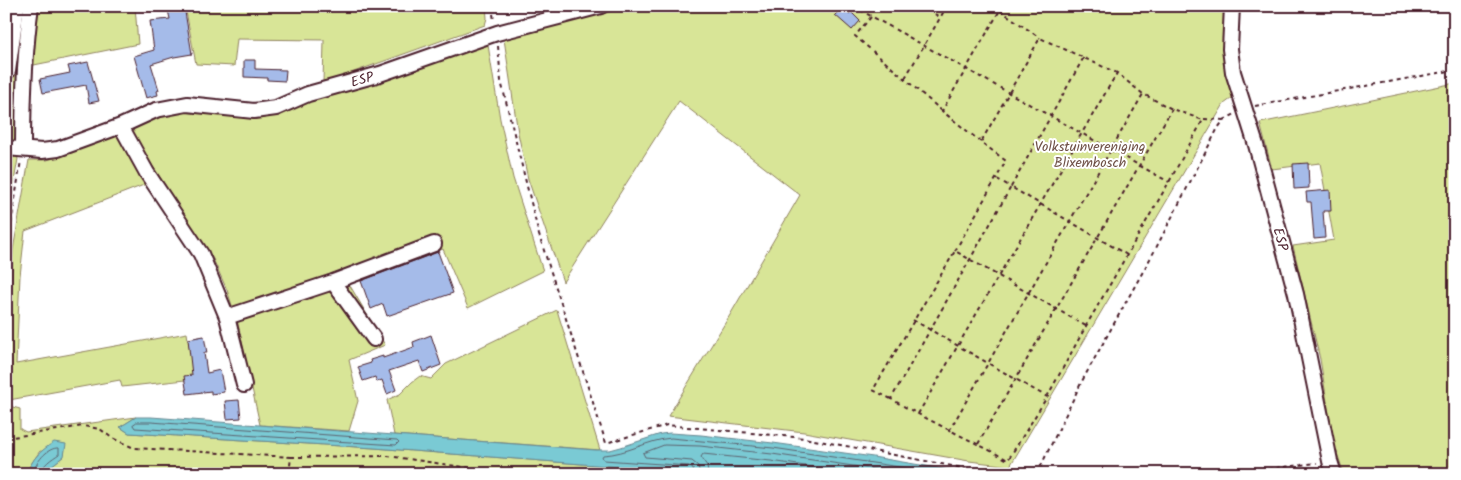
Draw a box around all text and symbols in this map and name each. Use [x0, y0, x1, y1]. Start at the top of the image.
street label: ESP [348, 66, 377, 94]
park label: Volkstuinvereniging Blixembosch [1035, 136, 1145, 174]
street label: ESP [1266, 225, 1294, 254]

